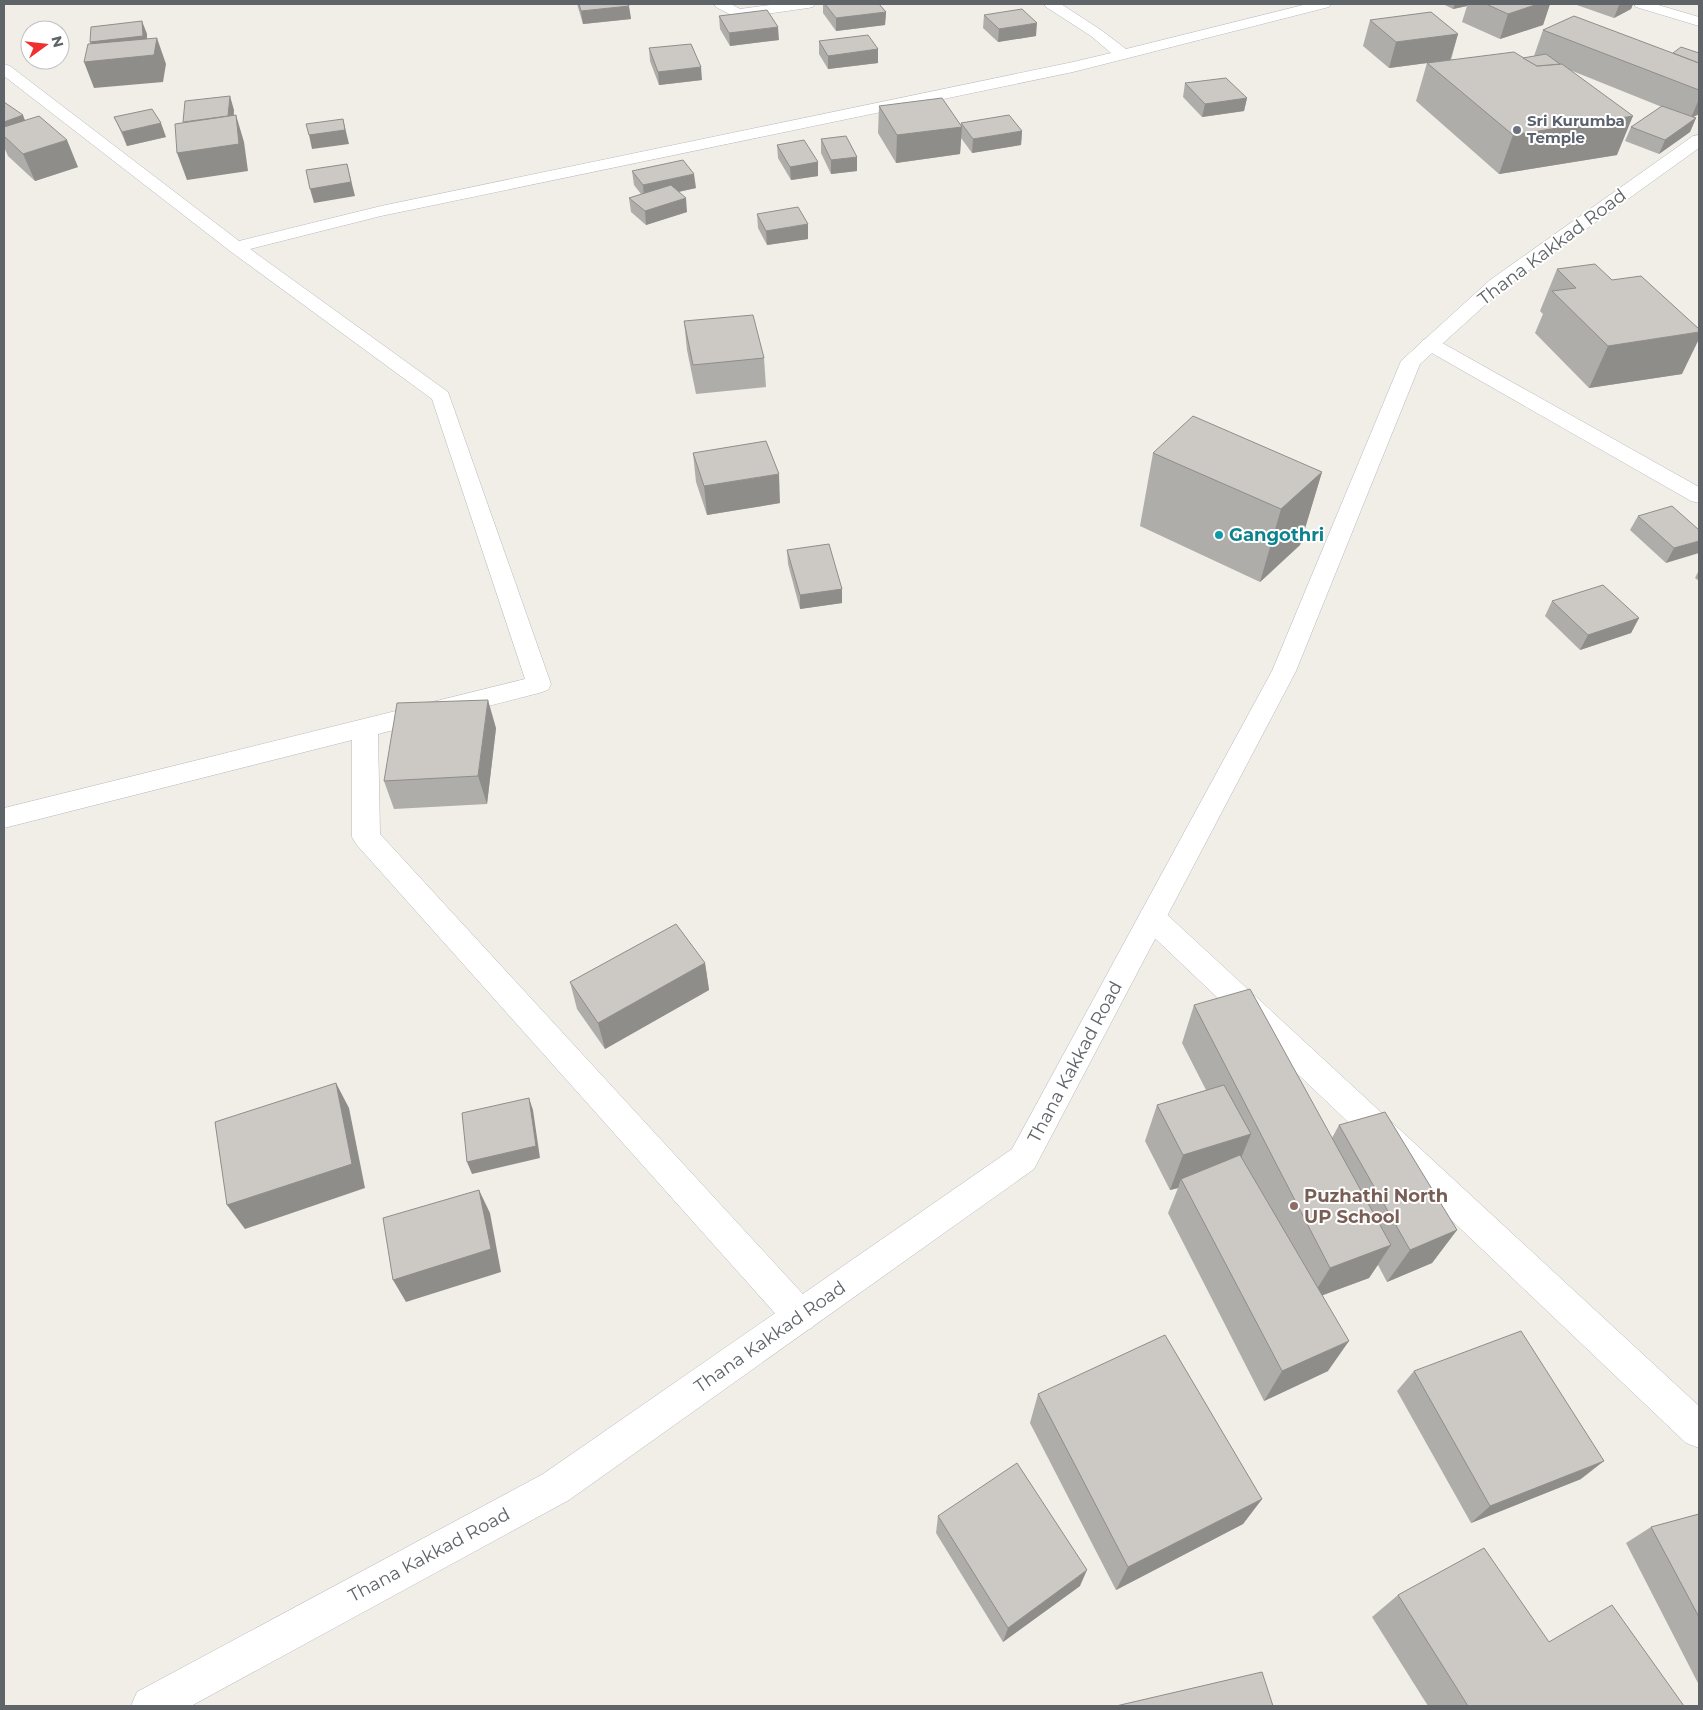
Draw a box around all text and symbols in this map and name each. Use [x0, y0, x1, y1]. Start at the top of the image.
north arrow [20, 20, 70, 70]
text: N [47, 34, 68, 49]
place label: Sri Kurumba Temple [1527, 111, 1625, 147]
marker: Sri Kurumba Temple [1511, 124, 1523, 136]
street label: Thana Kakkad Road [1474, 184, 1630, 310]
place label: Gangothri [1229, 524, 1324, 546]
marker: Gangothri [1213, 529, 1225, 541]
street label: Thana Kakkad Road [1023, 977, 1127, 1147]
place label: Puzhathi North UP School [1304, 1185, 1448, 1228]
marker: Puzhathi North UP School [1288, 1200, 1300, 1212]
street label: Thana Kakkad Road [690, 1276, 850, 1398]
street label: Thana Kakkad Road [344, 1503, 514, 1607]

